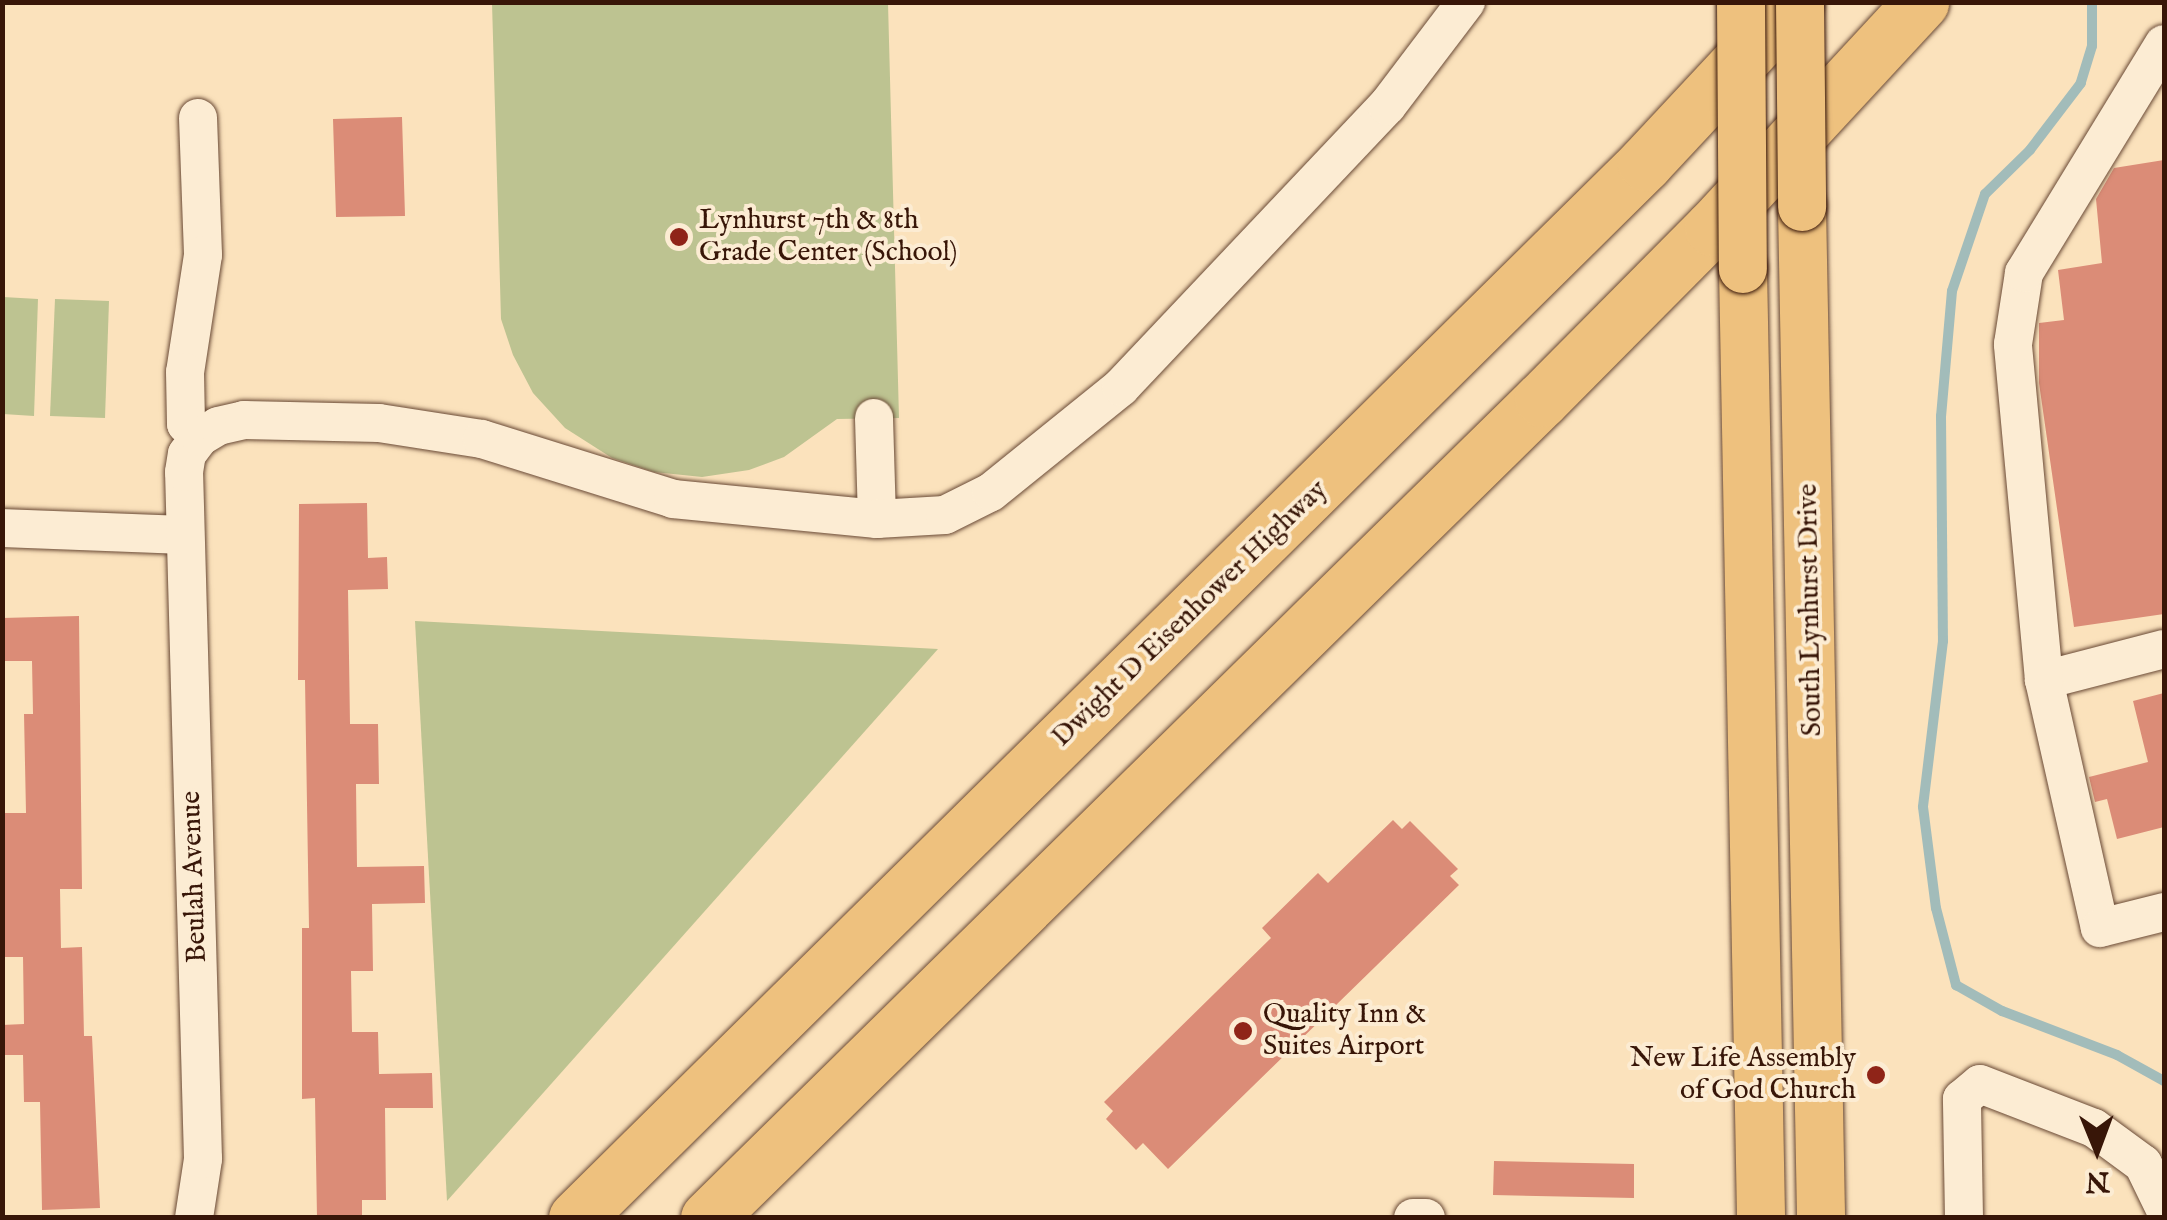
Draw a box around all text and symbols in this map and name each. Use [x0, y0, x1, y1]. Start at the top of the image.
place label: Lynhurst 7th & 8th Grade Center (School) [699, 204, 957, 270]
marker: Lynhurst 7th & 8th Grade Center (School) [668, 226, 690, 248]
street label: Dwight D Eisenhower Highway [1045, 474, 1335, 754]
street label: South Lynhurst Drive [1792, 483, 1830, 737]
street label: Beulah Avenue [175, 790, 215, 964]
place label: Quality Inn & Suites Airport [1263, 998, 1426, 1064]
marker: Quality Inn & Suites Airport [1232, 1020, 1254, 1042]
place label: New Life Assembly of God Church [1630, 1042, 1856, 1108]
marker: New Life Assembly of God Church [1865, 1064, 1887, 1086]
north arrow [2047, 1100, 2147, 1200]
text: N [2085, 1163, 2110, 1198]

